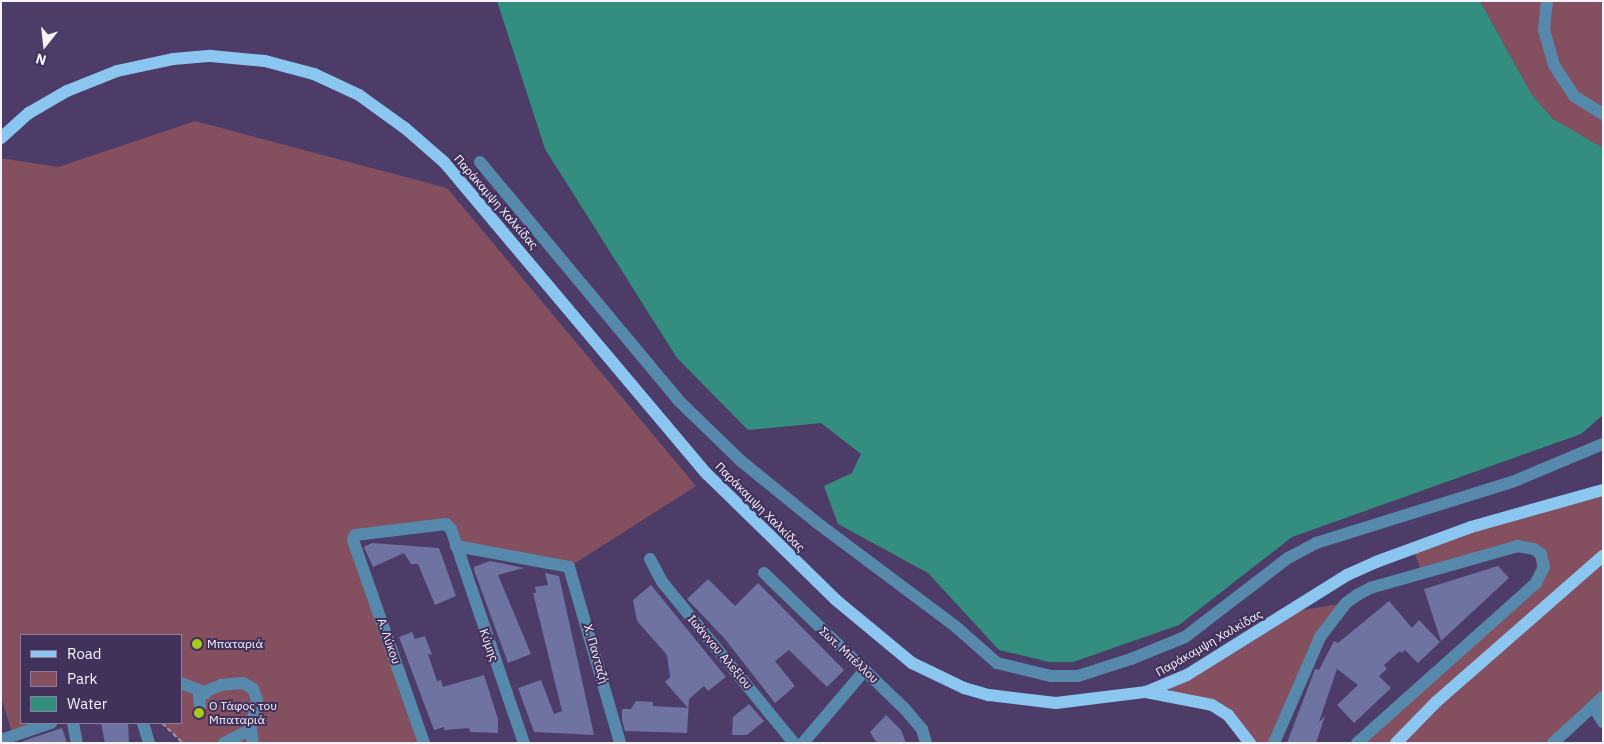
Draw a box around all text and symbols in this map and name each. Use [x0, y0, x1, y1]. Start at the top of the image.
north arrow [20, 20, 70, 70]
text: N [34, 49, 48, 69]
street label: Παράκαμψη Χαλκίδας [451, 152, 541, 252]
street label: Παράκαμψη Χαλκίδας [712, 459, 808, 555]
street label: Παράκαμψη Χαλκίδας [1153, 607, 1265, 679]
street label: Ιωάννου Αλεξίου [685, 612, 755, 692]
street label: Α. Λύκου [374, 616, 404, 666]
street label: Χ. Πανταζή [581, 623, 611, 685]
street label: Σωτ. Μπέλλου [816, 624, 882, 686]
street label: Κύμης [476, 627, 502, 663]
legend [20, 634, 182, 724]
place label: Μπαταριά [207, 637, 263, 651]
marker: Μπαταριά [191, 638, 203, 650]
text: Road [67, 644, 102, 663]
text: Park [67, 669, 97, 688]
text: Water [67, 694, 107, 713]
place label: Ο Τάφος του Μπαταριά [209, 699, 277, 727]
marker: Ο Τάφος του Μπαταριά [193, 707, 205, 719]

